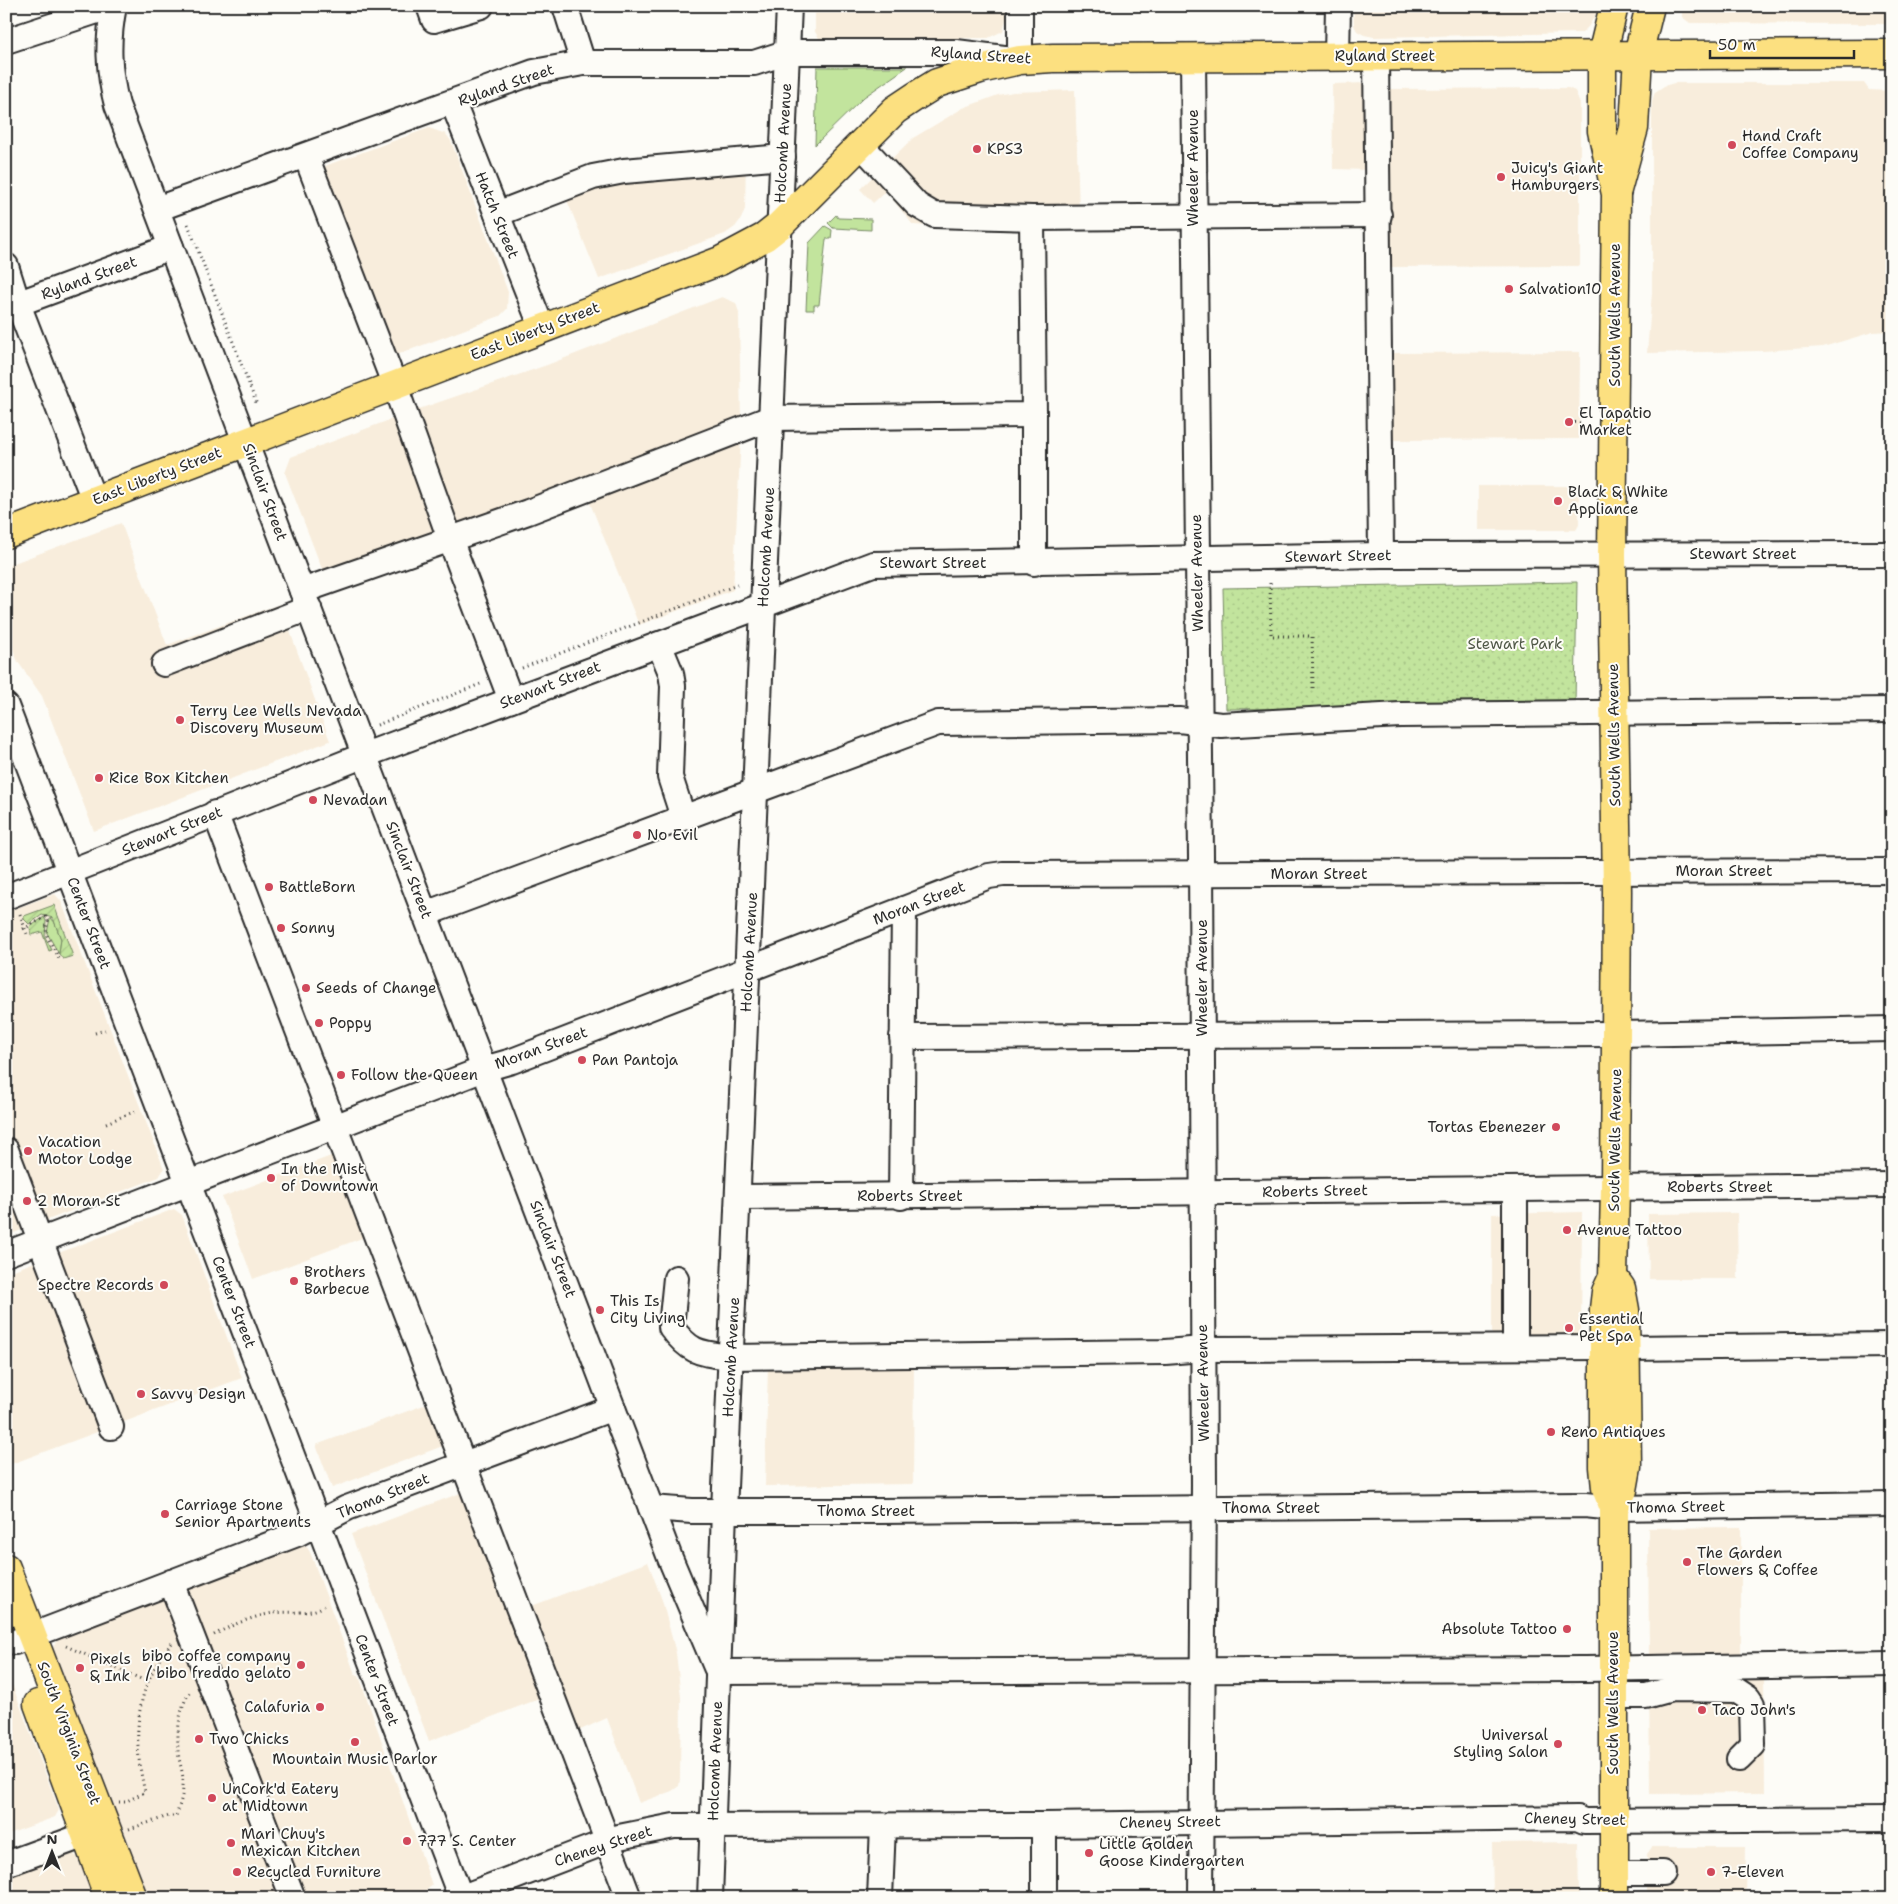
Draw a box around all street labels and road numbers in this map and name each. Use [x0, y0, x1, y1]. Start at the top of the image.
street label: Ryland Street [930, 42, 1032, 68]
street label: Ryland Street [1335, 46, 1435, 66]
street label: Ryland Street [455, 59, 557, 111]
street label: Holcomb Avenue [770, 82, 796, 204]
street label: Wheeler Avenue [1183, 109, 1203, 227]
street label: Hatch Street [471, 169, 523, 261]
street label: South Wells Avenue [1605, 243, 1625, 387]
street label: Ryland Street [38, 251, 140, 305]
street label: East Liberty Street [468, 297, 602, 365]
street label: Sinclair Street [238, 440, 292, 544]
street label: East Liberty Street [90, 442, 224, 510]
street label: Holcomb Avenue [753, 486, 779, 608]
street label: Wheeler Avenue [1186, 514, 1208, 632]
street label: Stewart Street [1690, 544, 1796, 564]
street label: Stewart Street [1284, 545, 1392, 567]
street label: Stewart Street [880, 553, 986, 573]
street label: Stewart Street [497, 657, 603, 713]
street label: South Wells Avenue [1603, 663, 1625, 807]
street label: Stewart Street [119, 802, 225, 860]
street label: Sinclair Street [381, 818, 437, 922]
street label: Moran Street [1675, 861, 1773, 881]
street label: Moran Street [1270, 864, 1368, 884]
street label: Center Street [62, 874, 116, 972]
street label: Moran Street [870, 876, 968, 930]
street label: Holcomb Avenue [736, 891, 762, 1013]
street label: Wheeler Avenue [1192, 919, 1212, 1037]
street label: Moran Street [492, 1022, 590, 1074]
street label: South Wells Avenue [1604, 1068, 1626, 1212]
street label: Roberts Street [1667, 1177, 1773, 1197]
street label: Roberts Street [1262, 1180, 1368, 1202]
street label: Roberts Street [857, 1186, 963, 1206]
street label: Sinclair Street [525, 1197, 581, 1301]
street label: Center Street [207, 1253, 261, 1351]
street label: Holcomb Avenue [718, 1296, 744, 1418]
street label: Wheeler Avenue [1192, 1324, 1214, 1442]
street label: Thoma Street [334, 1468, 432, 1524]
street label: Thoma Street [1627, 1496, 1725, 1518]
street label: Thoma Street [1222, 1498, 1320, 1518]
street label: Thoma Street [817, 1501, 915, 1521]
street label: Center Street [350, 1631, 404, 1729]
street label: South Wells Avenue [1603, 1631, 1623, 1775]
street label: South Virginia Street [32, 1659, 106, 1807]
street label: Holcomb Avenue [703, 1700, 727, 1822]
street label: Cheney Street [1524, 1808, 1626, 1830]
street label: Cheney Street [1119, 1811, 1221, 1833]
street label: Cheney Street [551, 1821, 655, 1871]

